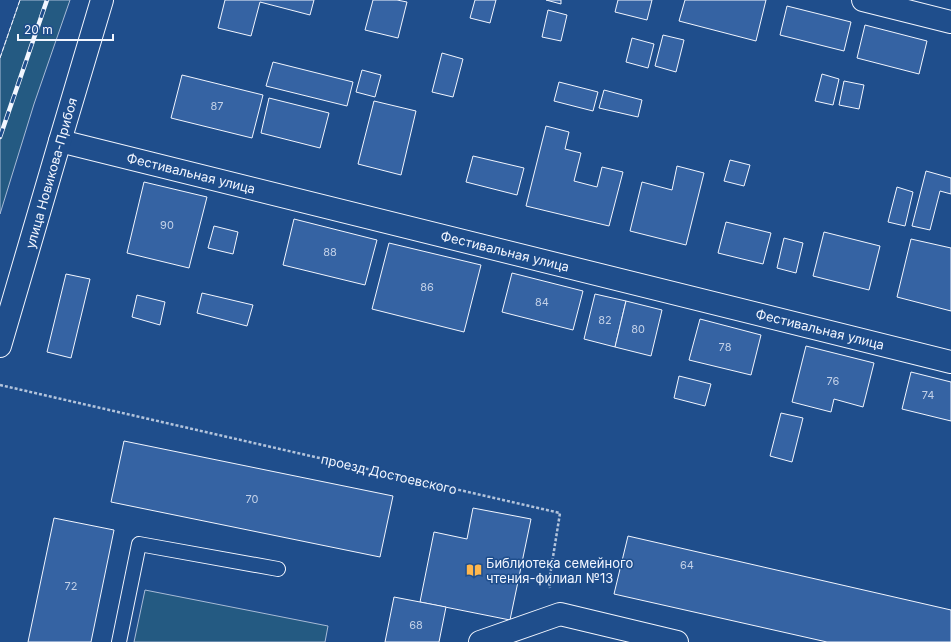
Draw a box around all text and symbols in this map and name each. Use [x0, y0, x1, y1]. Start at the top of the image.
scale bar [18, 16, 113, 42]
text: 20 m [24, 22, 53, 37]
street label: улица Новикова-Прибоя [22, 96, 80, 250]
house number: 87 [210, 99, 224, 113]
street label: Фестивальная улица [125, 149, 257, 197]
house number: 90 [160, 218, 174, 232]
street label: Фестивальная улица [439, 227, 571, 275]
house number: 88 [323, 245, 337, 259]
house number: 86 [420, 280, 434, 294]
house number: 84 [535, 295, 549, 309]
street label: Фестивальная улица [754, 305, 886, 353]
house number: 82 [598, 313, 612, 327]
house number: 80 [631, 322, 645, 336]
house number: 78 [719, 340, 732, 354]
house number: 76 [827, 374, 840, 388]
house number: 74 [922, 388, 934, 402]
street label: проезд Достоевского [320, 451, 459, 497]
house number: 70 [246, 492, 259, 506]
place label: Библиотека семейного чтения-филиал №13 [486, 555, 633, 586]
house number: 64 [680, 558, 694, 572]
library icon: Библиотека семейного чтения-филиал №13 [465, 561, 483, 579]
house number: 72 [65, 579, 77, 593]
house number: 68 [409, 618, 423, 632]

